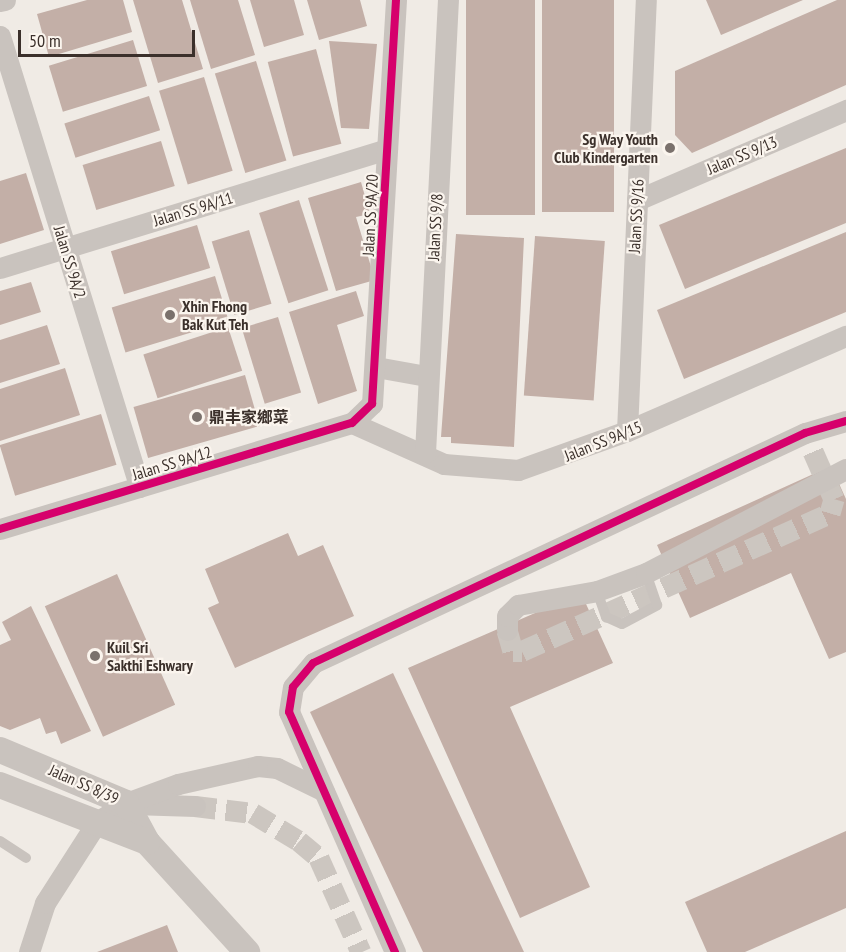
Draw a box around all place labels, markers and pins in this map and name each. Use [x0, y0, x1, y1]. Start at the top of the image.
place label: Sg Way Youth Club Kindergarten [554, 129, 658, 167]
marker: Sg Way Youth Club Kindergarten [663, 141, 677, 155]
place label: Xhin Fhong Bak Kut Teh [182, 296, 249, 334]
marker: Xhin Fhong Bak Kut Teh [163, 308, 177, 322]
place label: 鼎丰家鄉菜 [209, 407, 289, 427]
marker: 鼎丰家鄉菜 [190, 410, 204, 424]
place label: Kuil Sri Sakthi Eshwary [107, 637, 193, 675]
marker: Kuil Sri Sakthi Eshwary [88, 649, 102, 663]

